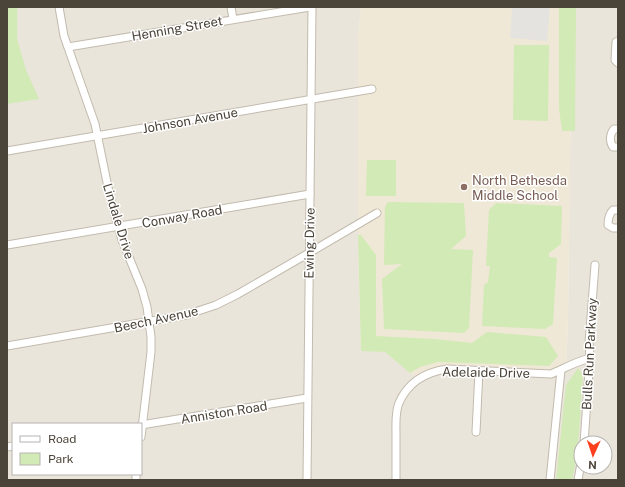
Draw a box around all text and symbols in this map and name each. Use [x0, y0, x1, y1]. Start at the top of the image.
street label: Henning Street [130, 13, 224, 44]
street label: Johnson Avenue [141, 105, 239, 136]
place label: North Bethesda Middle School [472, 173, 567, 203]
street label: Lindale Drive [100, 181, 137, 261]
marker: North Bethesda Middle School [459, 182, 469, 192]
street label: Conway Road [141, 202, 223, 231]
street label: Ewing Drive [301, 207, 318, 279]
street label: Bulls Run Parkway [579, 298, 600, 411]
street label: Beech Avenue [113, 303, 200, 336]
street label: Adelaide Drive [442, 364, 530, 381]
street label: Anniston Road [180, 398, 268, 427]
legend [12, 423, 142, 475]
text: Road [48, 432, 76, 446]
north arrow [573, 435, 613, 475]
text: Park [48, 452, 74, 466]
text: N [588, 459, 597, 471]

